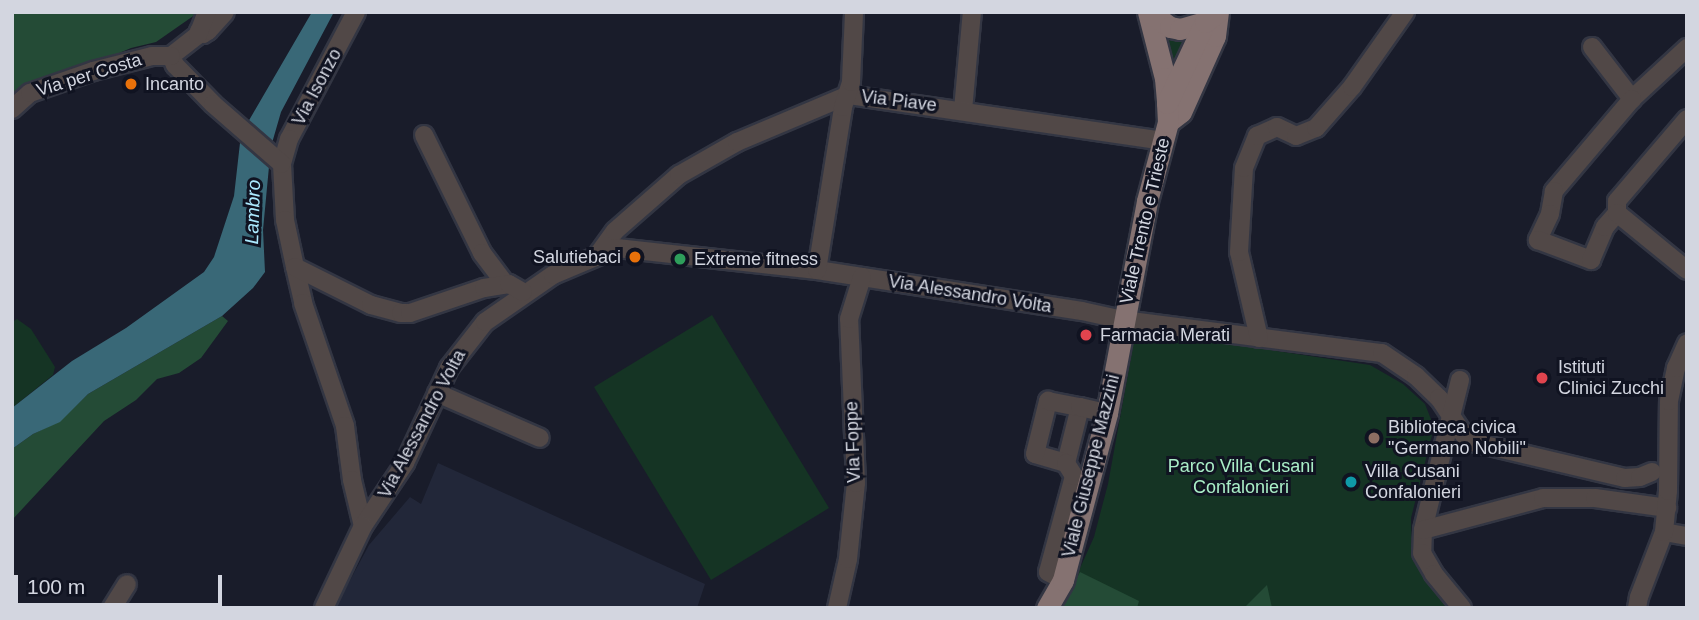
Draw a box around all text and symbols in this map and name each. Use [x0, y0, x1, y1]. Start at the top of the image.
street label: Via Isonzo [288, 45, 346, 129]
street label: Via per Costa [34, 49, 144, 101]
place label: Incanto [145, 73, 204, 95]
marker: Incanto [123, 76, 139, 92]
street label: Via Piave [860, 86, 938, 116]
street label: Viale Trento e Trieste [1115, 136, 1175, 306]
water label: Lambro [240, 179, 266, 245]
place label: Salutiebaci [533, 246, 621, 268]
place label: Extreme fitness [694, 248, 818, 270]
marker: Salutiebaci [627, 249, 643, 265]
marker: Extreme fitness [672, 251, 688, 267]
street label: Via Alessandro Volta [886, 270, 1054, 318]
place label: Farmacia Merati [1100, 324, 1230, 346]
marker: Farmacia Merati [1078, 327, 1094, 343]
street label: Via Alessandro Volta [374, 346, 470, 502]
place label: Istituti Clinici Zucchi [1558, 357, 1664, 400]
marker: Istituti Clinici Zucchi [1532, 368, 1552, 388]
street label: Viale Giuseppe Mazzini [1058, 372, 1124, 560]
street label: Via Foppe [841, 401, 865, 483]
place label: Biblioteca civica "Germano Nobili" [1388, 417, 1526, 460]
marker: Biblioteca civica "Germano Nobili" [1366, 430, 1382, 446]
park label: Parco Villa Cusani Confalonieri [1168, 456, 1314, 498]
place label: Villa Cusani Confalonieri [1365, 461, 1461, 504]
marker: Villa Cusani Confalonieri [1343, 474, 1359, 490]
scale bar [18, 560, 226, 604]
text: 100 m [27, 575, 85, 598]

